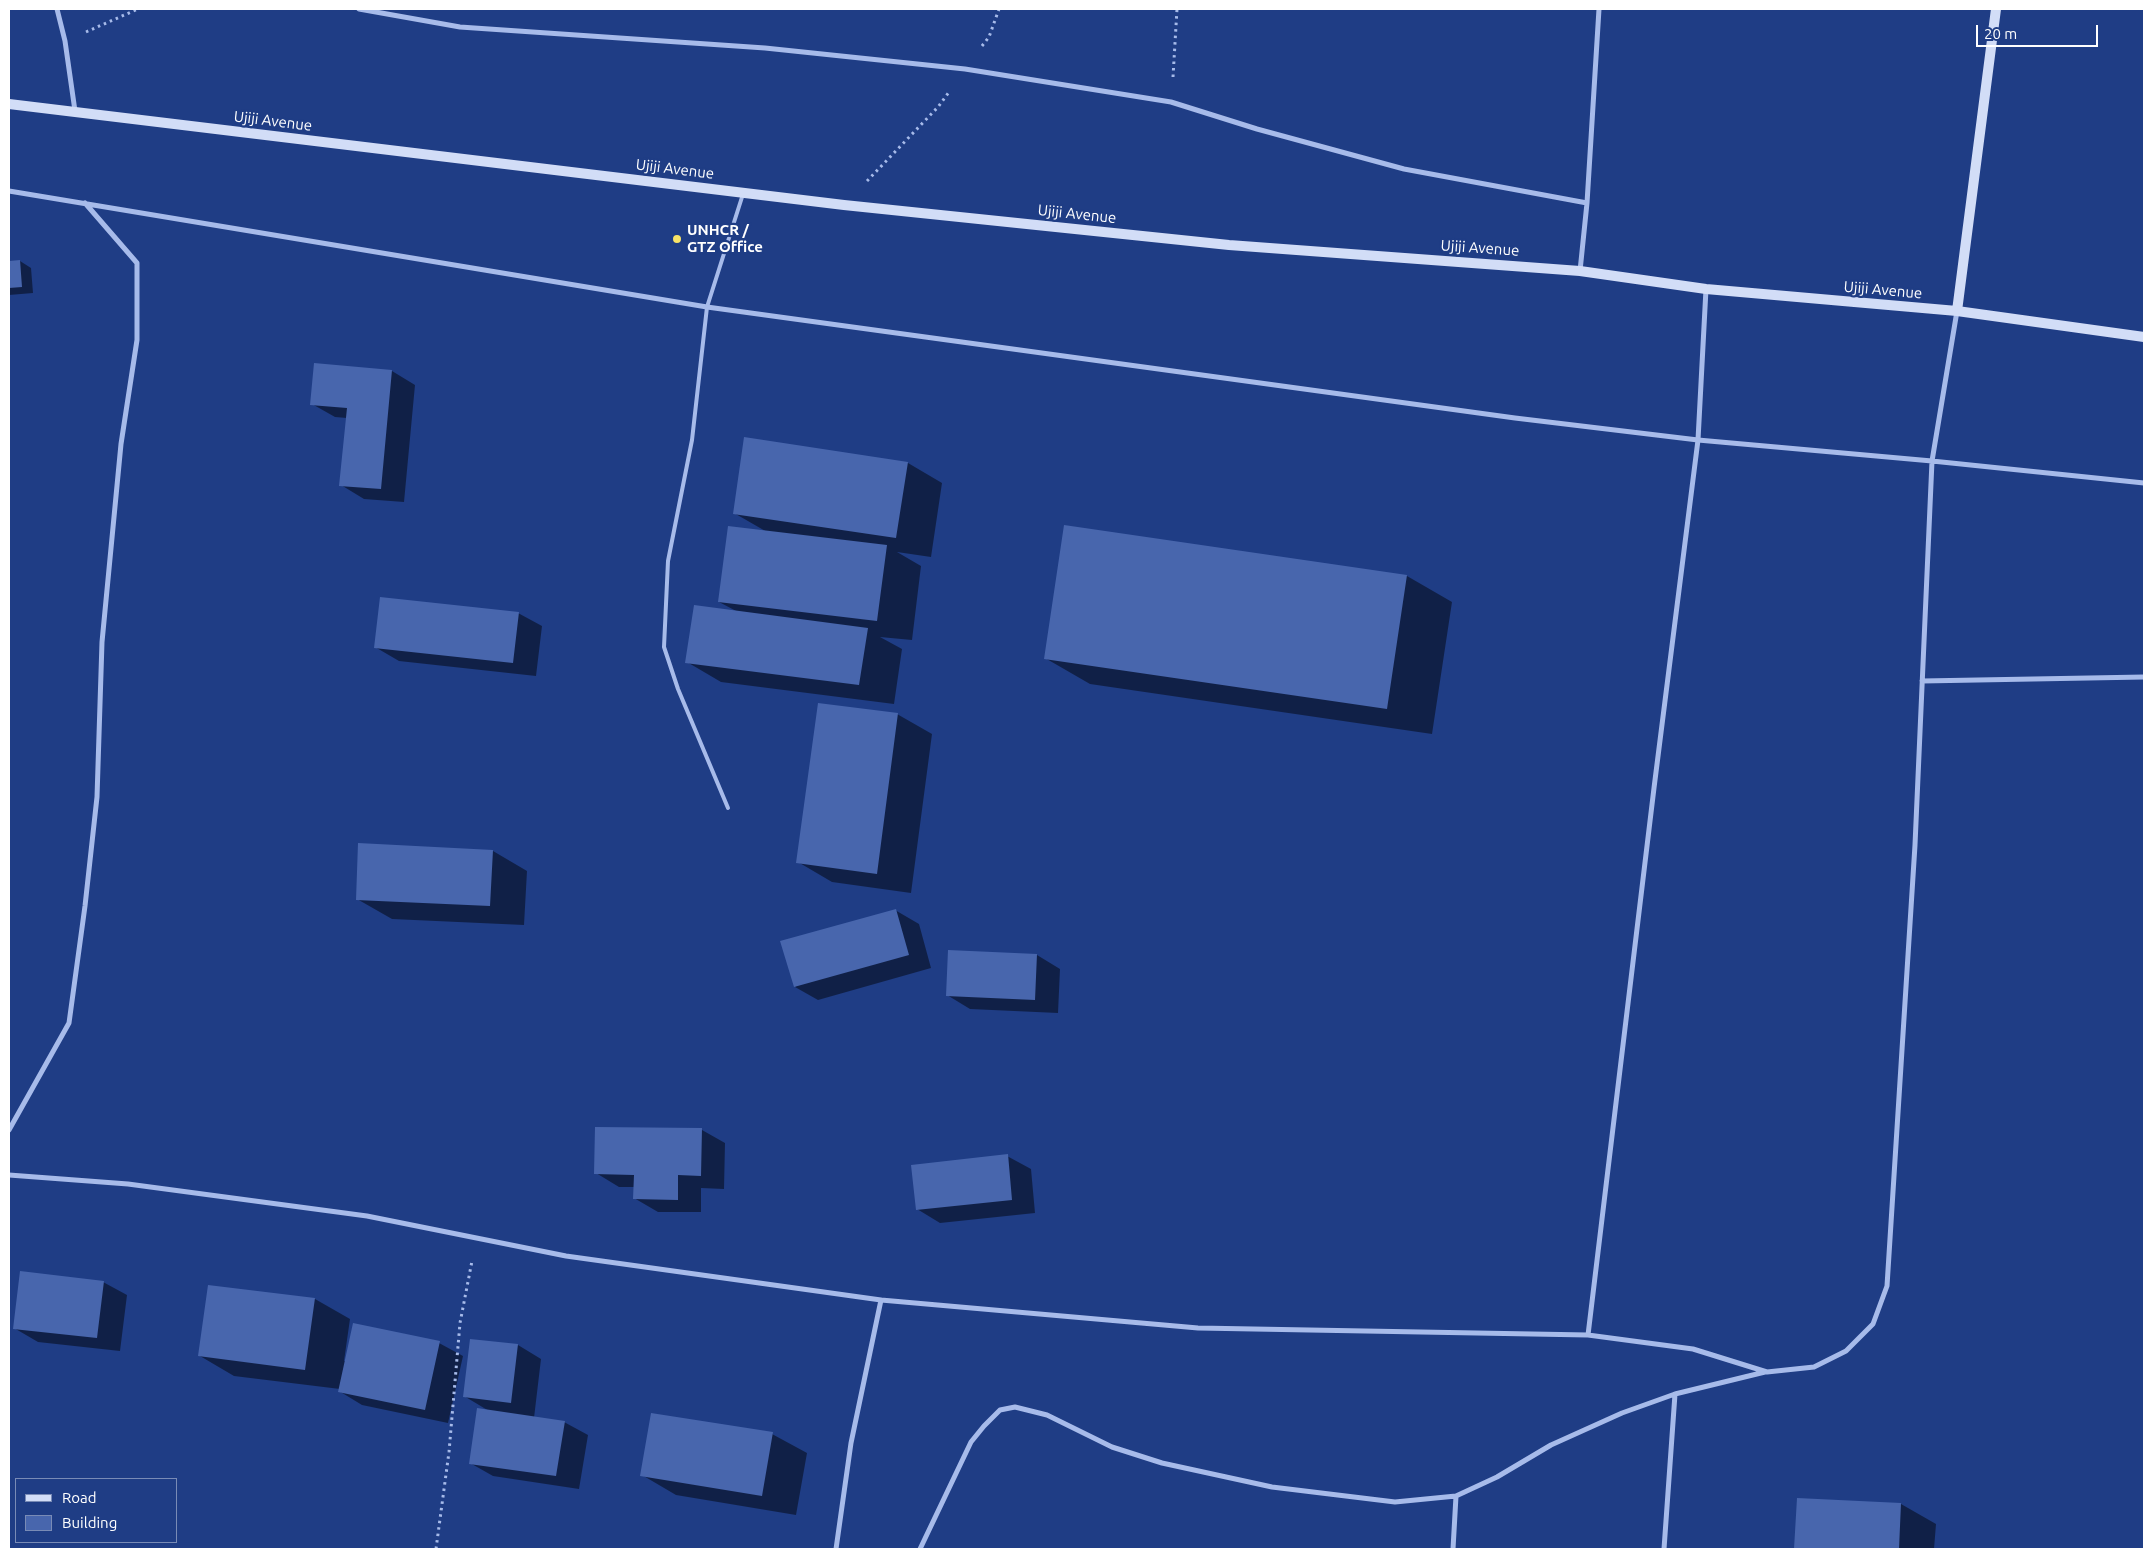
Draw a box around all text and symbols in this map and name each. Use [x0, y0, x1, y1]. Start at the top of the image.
scale bar [1978, 15, 2100, 47]
text: 20 m [1984, 25, 2017, 42]
street label: Ujiji Avenue [233, 107, 313, 135]
street label: Ujiji Avenue [635, 155, 715, 183]
street label: Ujiji Avenue [1037, 201, 1117, 227]
place label: UNHCR / GTZ Office [687, 221, 763, 256]
marker: UNHCR / GTZ Office [671, 233, 683, 245]
street label: Ujiji Avenue [1440, 236, 1520, 260]
street label: Ujiji Avenue [1843, 278, 1923, 302]
legend [15, 1478, 178, 1543]
text: Road [62, 1489, 97, 1506]
text: Building [62, 1514, 117, 1531]

